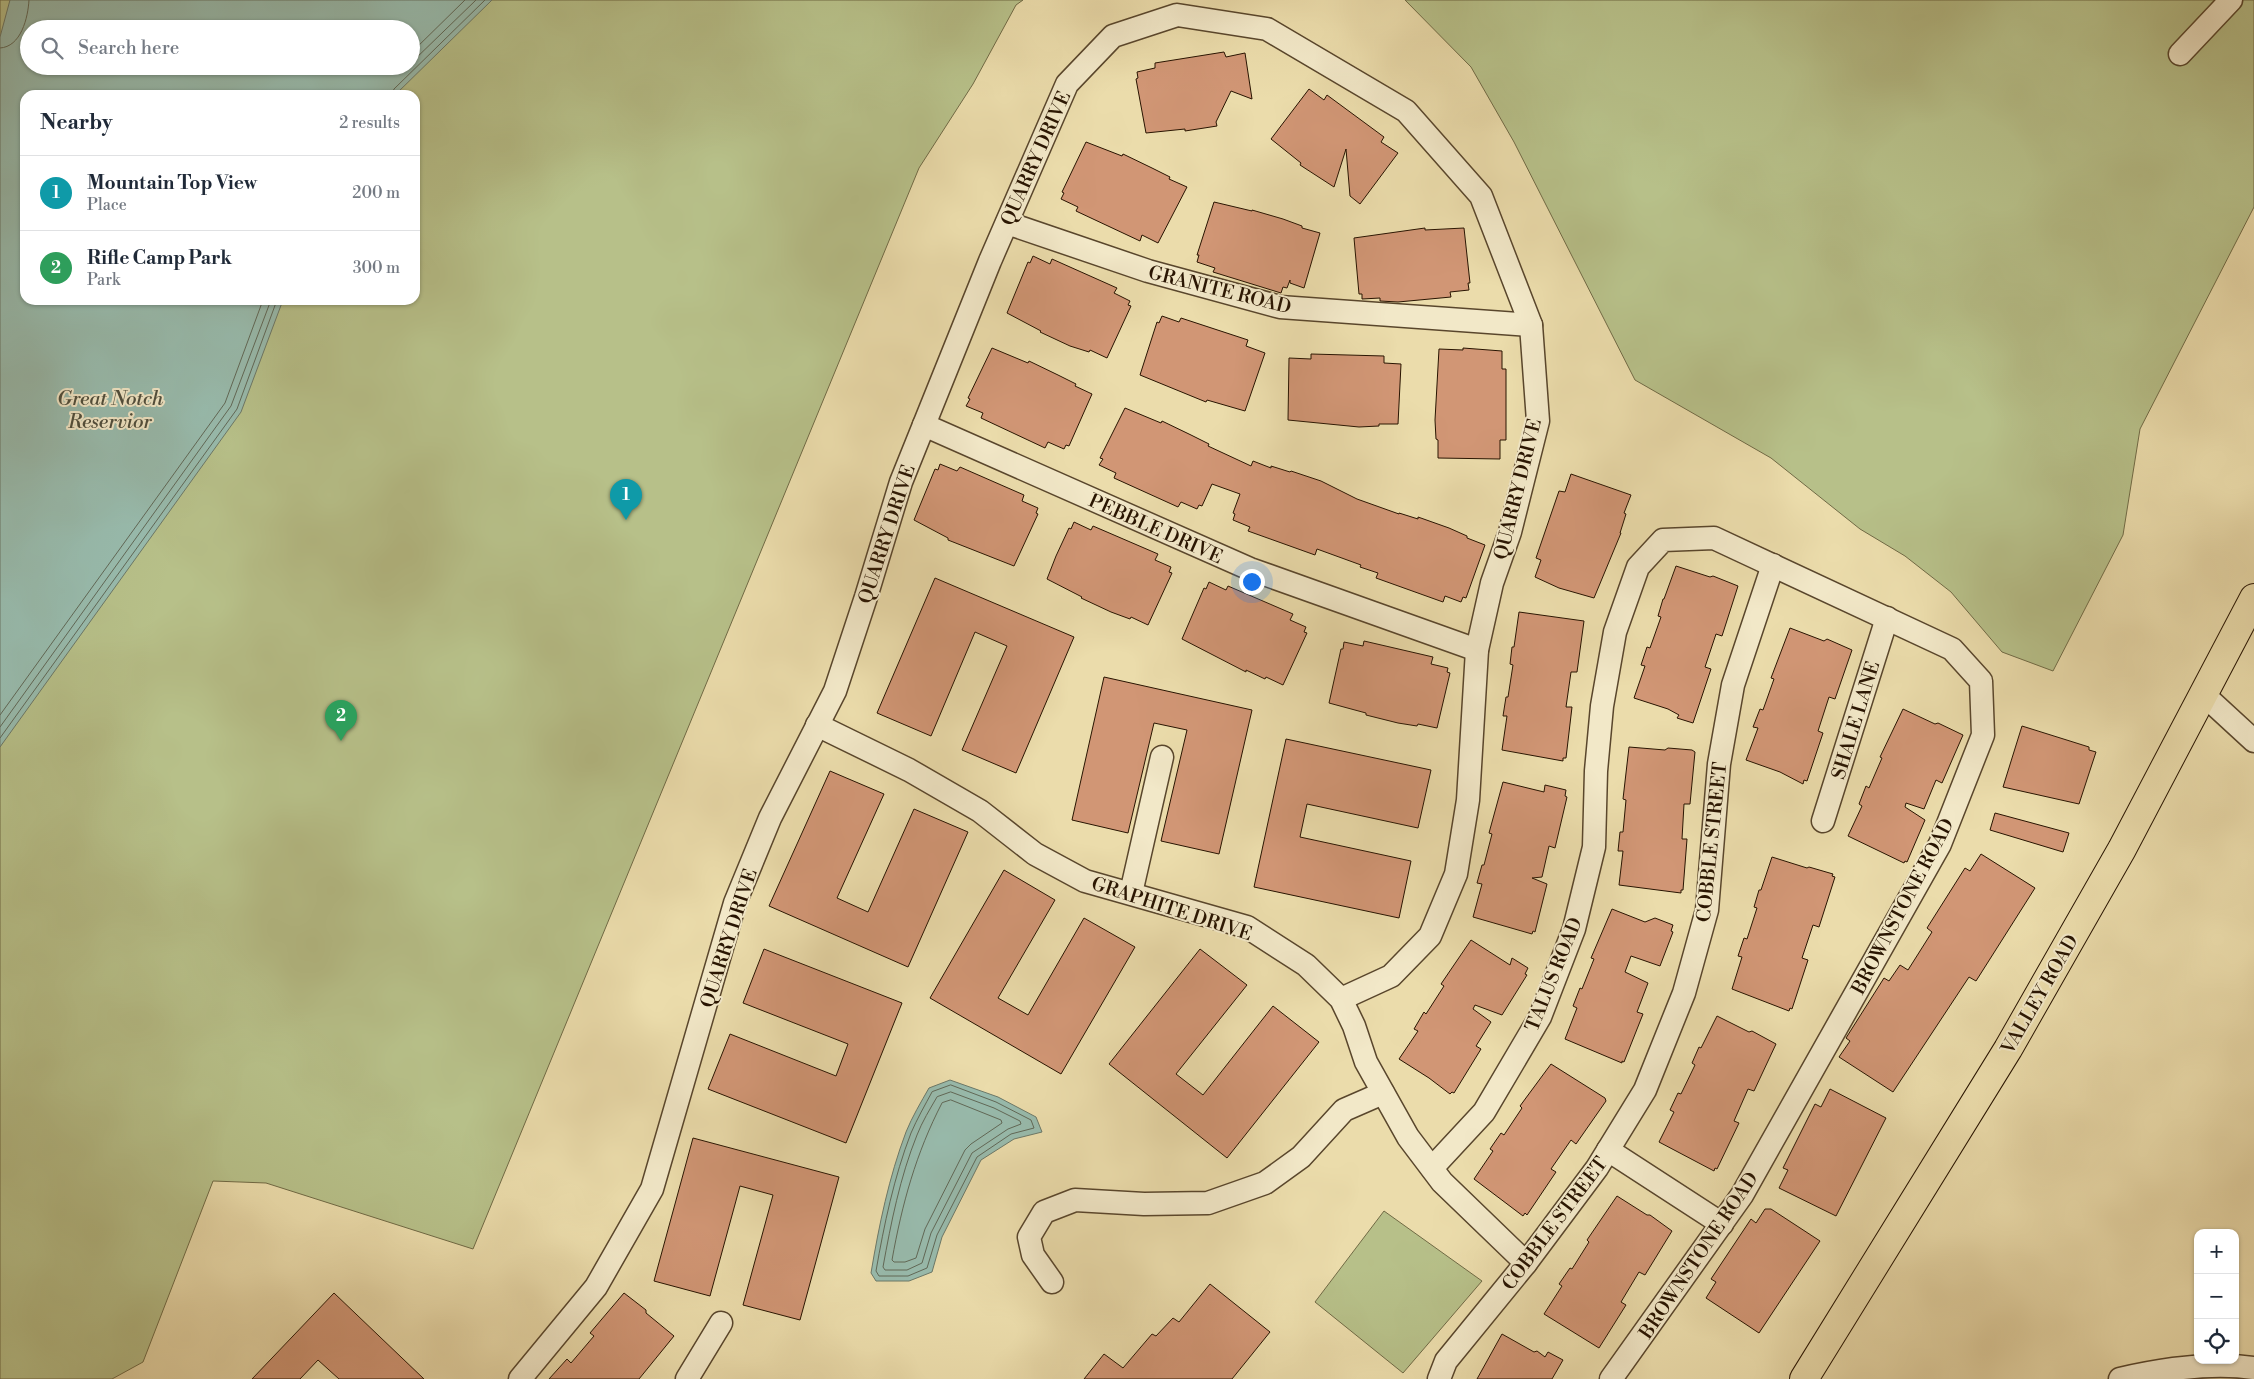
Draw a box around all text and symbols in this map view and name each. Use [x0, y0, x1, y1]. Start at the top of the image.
search box [20, 20, 420, 75]
icon: search [38, 34, 66, 62]
text: Search here [78, 36, 179, 60]
street label: QUARRY DRIVE [996, 87, 1076, 229]
text: Nearby [40, 110, 113, 136]
text: 2 results [339, 113, 400, 133]
text: Mountain Top View [87, 171, 257, 195]
text: 1 [52, 183, 60, 203]
text: 200 m [352, 183, 400, 203]
text: Place [87, 195, 127, 215]
text: Rifle Camp Park [87, 246, 232, 270]
text: 2 [51, 258, 61, 278]
text: 300 m [353, 258, 400, 278]
street label: GRANITE ROAD [1146, 261, 1294, 319]
text: Park [87, 270, 120, 290]
water label: Great Notch Reservior [57, 387, 164, 435]
street label: QUARRY DRIVE [1489, 416, 1547, 562]
street label: QUARRY DRIVE [853, 462, 921, 607]
pin: 1 [610, 479, 642, 520]
street label: PEBBLE DRIVE [1085, 489, 1226, 569]
your location [1239, 569, 1265, 595]
street label: SHALE LANE [1827, 658, 1885, 782]
pin: 2 [325, 700, 357, 741]
street label: COBBLE STREET [1692, 761, 1732, 923]
street label: BROWNSTONE ROAD [1846, 814, 1960, 1000]
street label: QUARRY DRIVE [695, 866, 763, 1011]
street label: GRAPHITE DRIVE [1088, 872, 1255, 946]
street label: TALUS ROAD [1520, 914, 1588, 1035]
street label: VALLEY ROAD [1996, 931, 2084, 1059]
street label: COBBLE STREET [1497, 1152, 1613, 1295]
street label: BROWNSTONE ROAD [1633, 1168, 1764, 1344]
map controls [2194, 1229, 2239, 1364]
button: + [2194, 1229, 2239, 1274]
button: − [2194, 1274, 2239, 1319]
button: locate [2194, 1319, 2239, 1364]

